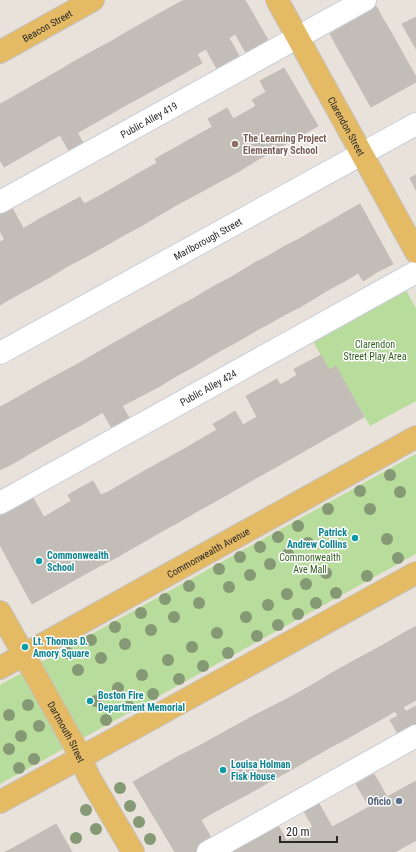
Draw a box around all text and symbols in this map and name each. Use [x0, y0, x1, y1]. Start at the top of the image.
street label: Beacon Street [21, 8, 74, 44]
street label: Clarendon Street [325, 95, 367, 158]
street label: Public Alley 419 [119, 100, 179, 140]
place label: The Learning Project Elementary School [243, 133, 326, 156]
marker: The Learning Project Elementary School [230, 139, 240, 149]
street label: Marlborough Street [172, 216, 244, 262]
park label: Clarendon Street Play Area [344, 339, 407, 362]
street label: Public Alley 424 [178, 368, 239, 408]
street label: Commonwealth Avenue [165, 525, 252, 580]
place label: Patrick Andrew Collins [287, 527, 347, 550]
marker: Patrick Andrew Collins [350, 533, 360, 543]
place label: Commonwealth School [47, 550, 109, 573]
park label: Commonwealth Ave Mall [279, 552, 341, 575]
marker: Commonwealth School [34, 556, 44, 566]
place label: Lt. Thomas D. Amory Square [33, 636, 90, 659]
marker: Lt. Thomas D. Amory Square [20, 642, 30, 652]
place label: Boston Fire Department Memorial [98, 690, 185, 713]
marker: Boston Fire Department Memorial [85, 696, 95, 706]
street label: Dartmouth Street [45, 700, 87, 764]
place label: Louisa Holman Fisk House [231, 759, 291, 782]
marker: Louisa Holman Fisk House [218, 765, 228, 775]
place label: Oficio [367, 796, 391, 807]
marker: Oficio [394, 796, 404, 806]
scale bar [280, 818, 337, 844]
text: 20 m [286, 825, 310, 839]

